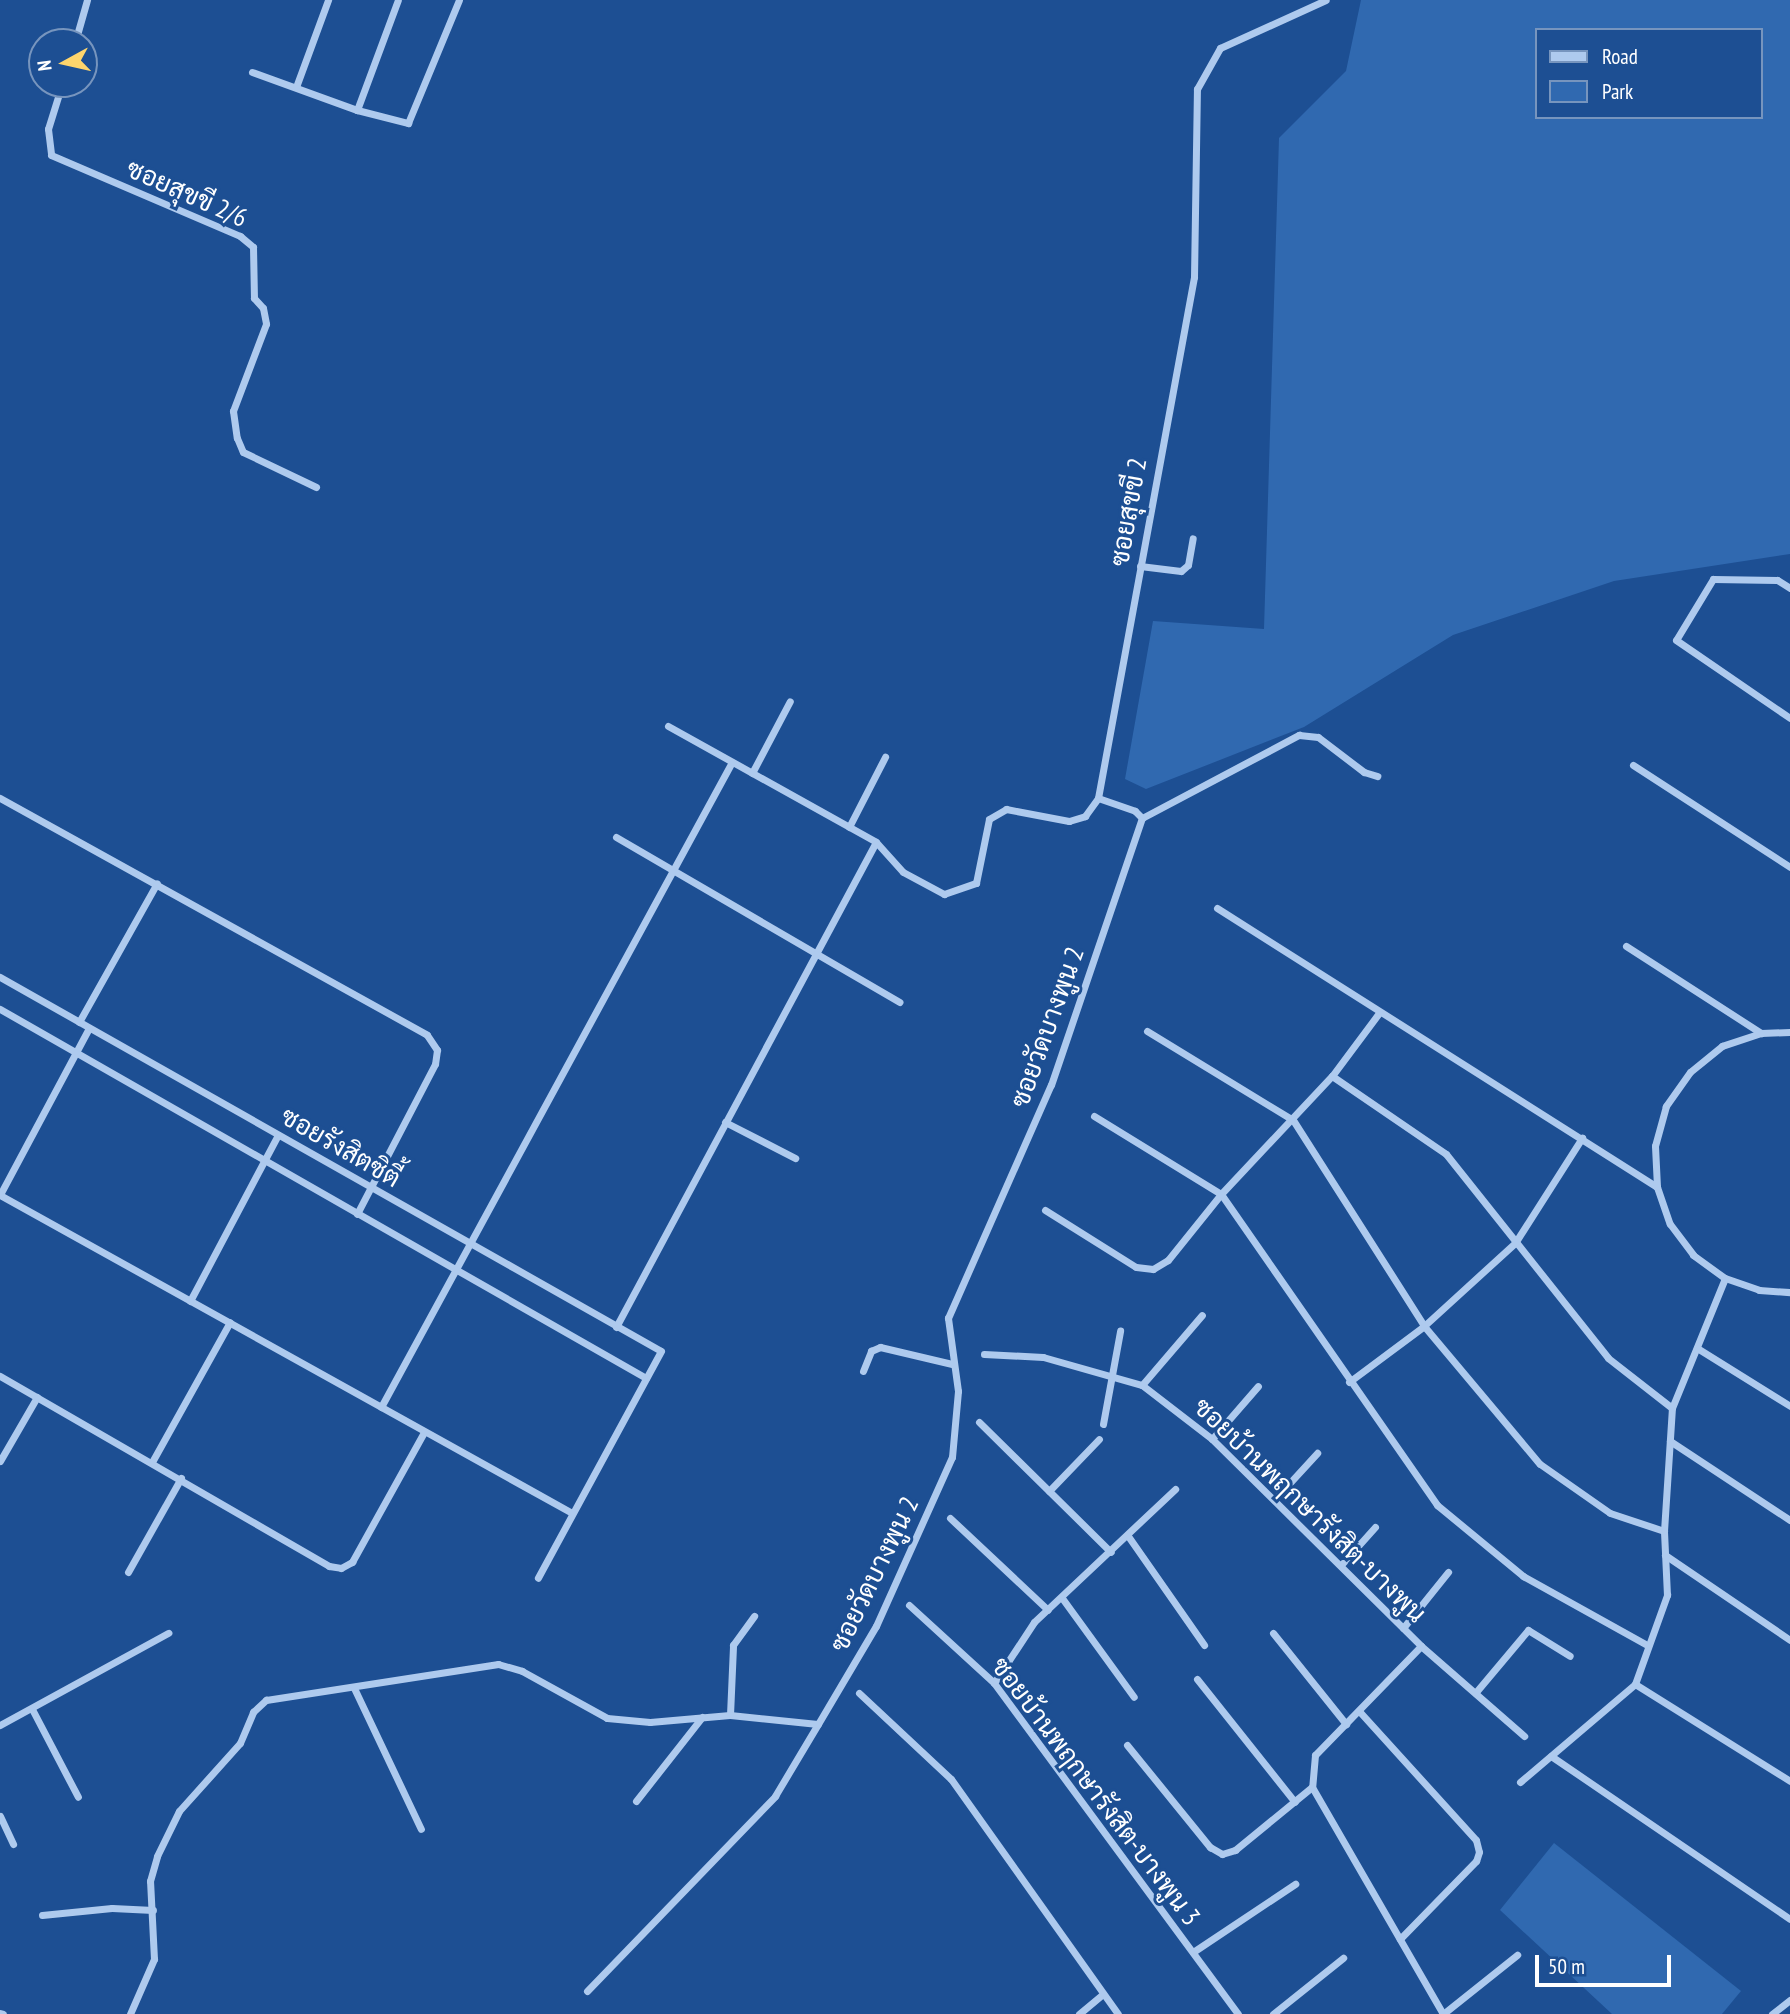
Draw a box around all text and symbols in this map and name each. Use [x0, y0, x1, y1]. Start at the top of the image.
north arrow [28, 28, 98, 98]
legend [1534, 28, 1762, 119]
text: Road [1602, 43, 1638, 70]
text: N [32, 59, 57, 72]
text: Park [1602, 78, 1633, 105]
street label: ซอยสุขขี 2/6 [122, 153, 252, 233]
street label: ซอยสุขขี 2 [1103, 455, 1153, 569]
street label: ซอยวัดบางพูน 2 [1004, 942, 1090, 1112]
street label: ซอยรังสิตซิตี้ [276, 1100, 406, 1194]
street label: ซอยบ้านพฤกษารังสิต-บางพูน [1188, 1391, 1432, 1629]
street label: ซอยวัดบางพูน 2 [823, 1491, 925, 1657]
street label: ซอยบ้านพฤกษารังสิต-บางพูน 3 [985, 1651, 1207, 1931]
scale bar [1538, 1940, 1674, 1984]
text: 50 m [1548, 1953, 1585, 1980]

